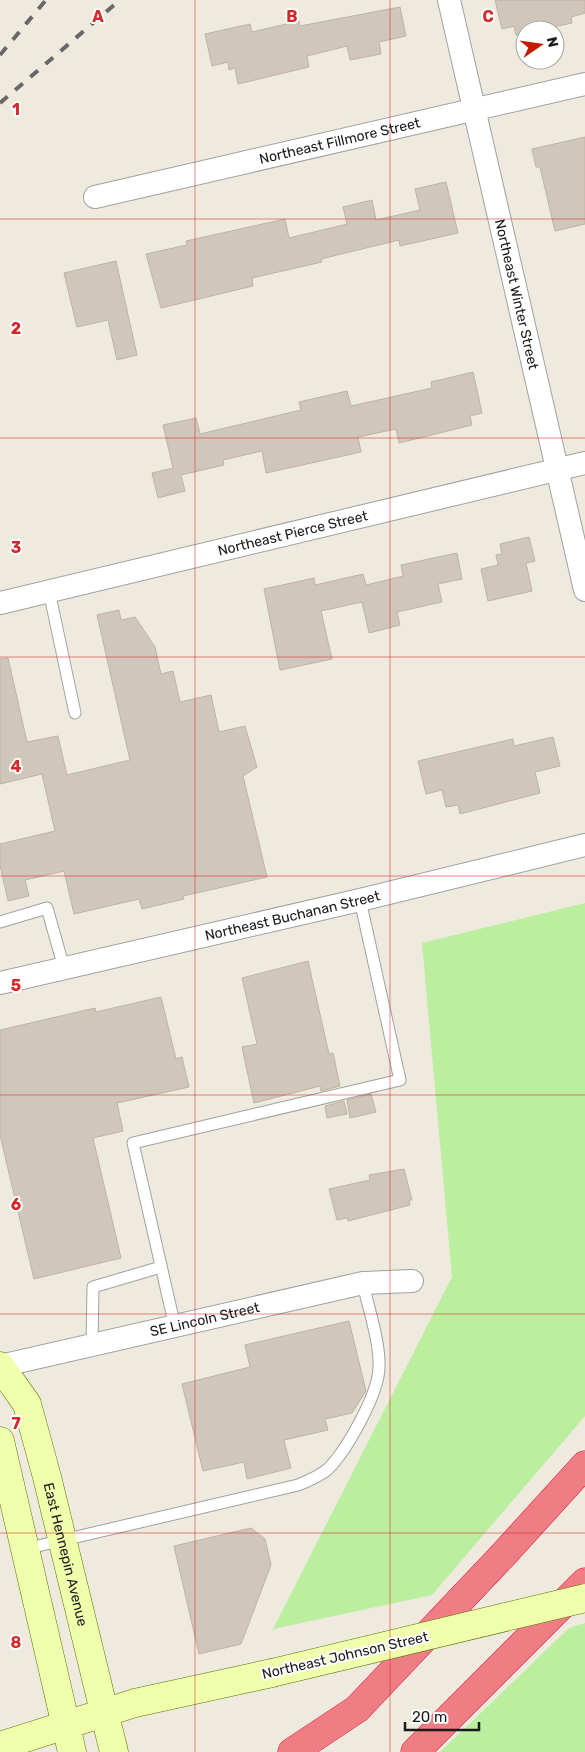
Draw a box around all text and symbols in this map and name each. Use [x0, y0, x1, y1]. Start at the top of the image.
text: A [92, 7, 104, 26]
text: B [286, 7, 298, 26]
text: C [482, 7, 494, 26]
north arrow [515, 20, 565, 70]
text: N [543, 35, 562, 49]
text: 1 [12, 100, 20, 119]
street label: Northeast Fillmore Street [258, 114, 422, 168]
street label: Northeast Winter Street [491, 218, 542, 372]
text: 2 [11, 319, 21, 338]
street label: Northeast Pierce Street [216, 507, 370, 560]
text: 3 [11, 538, 21, 557]
text: 4 [11, 757, 22, 776]
street label: Northeast Buchanan Street [203, 887, 382, 945]
text: 5 [11, 976, 21, 995]
text: 6 [11, 1195, 21, 1214]
street label: SE Lincoln Street [148, 1299, 262, 1340]
text: 7 [11, 1414, 21, 1433]
street label: East Hennepin Avenue [40, 1481, 91, 1628]
street label: Northeast Johnson Street [260, 1628, 430, 1683]
text: 8 [11, 1633, 22, 1652]
scale bar [405, 1700, 479, 1732]
text: 20 m [412, 1708, 447, 1726]

